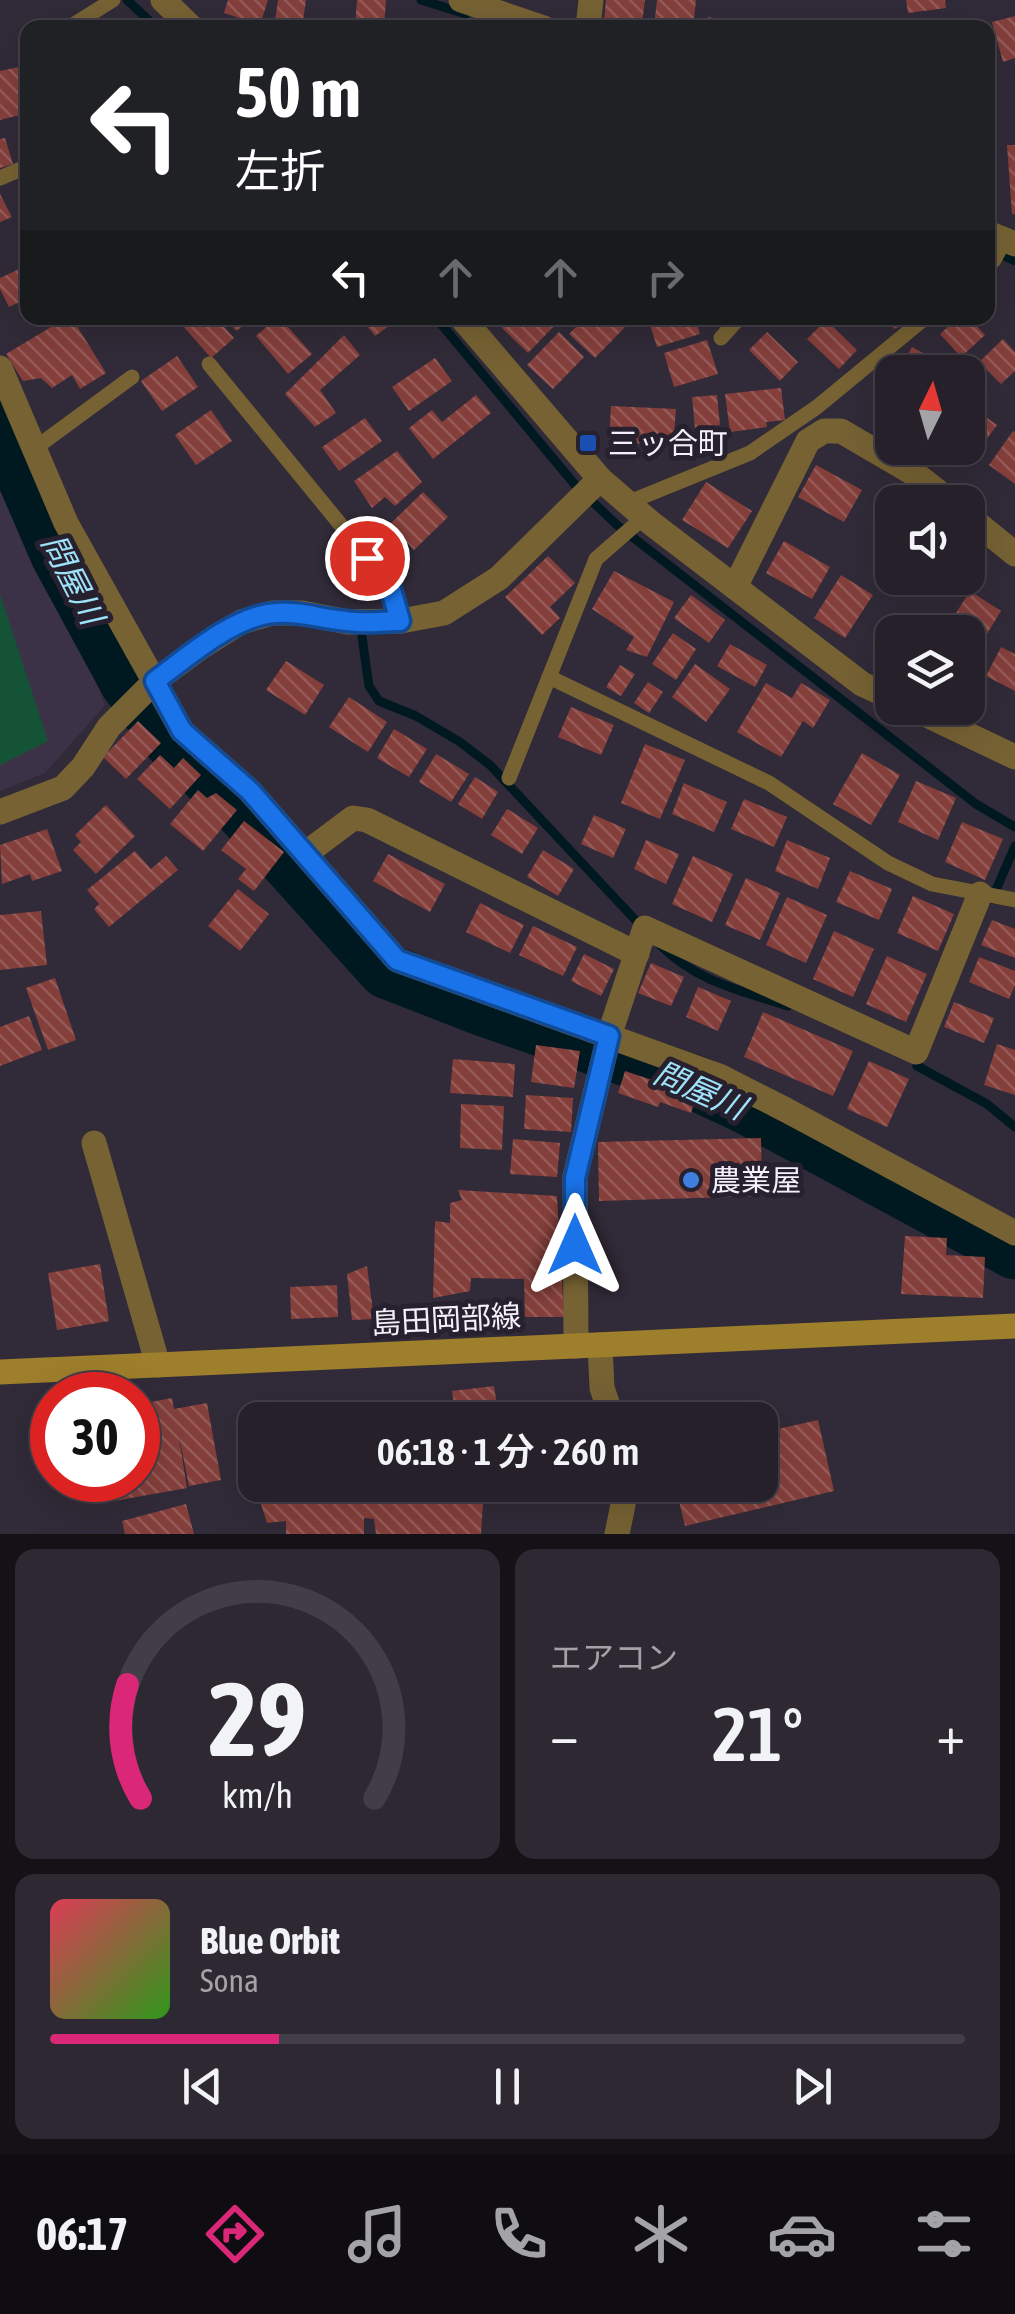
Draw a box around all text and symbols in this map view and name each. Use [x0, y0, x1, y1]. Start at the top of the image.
text: 50 m [235, 52, 361, 132]
icon: left [70, 60, 200, 190]
text: 左折 [235, 145, 325, 197]
icon: left [323, 250, 378, 305]
icon: ahead [428, 250, 483, 305]
icon: ahead [533, 250, 588, 305]
icon: right [638, 250, 693, 305]
north arrow [875, 355, 985, 465]
map controls [875, 355, 985, 725]
place label: 三ッ合町 [608, 426, 728, 460]
marker: 三ッ合町 [577, 432, 599, 454]
button: sound [875, 485, 985, 595]
pin [325, 516, 410, 601]
water label: 問屋川 [35, 528, 113, 633]
icon: arrive [340, 531, 395, 586]
button: layers [875, 615, 985, 725]
water label: 問屋川 [649, 1054, 754, 1128]
place label: 農業屋 [711, 1163, 801, 1197]
marker: 農業屋 [680, 1169, 702, 1191]
position arrow [523, 1193, 627, 1297]
street label: 島田岡部線 [370, 1298, 522, 1340]
speed limit sign: 30 [30, 1372, 160, 1502]
text: 06:18 · 1 分 · 260 m [377, 1430, 639, 1473]
text: エアコン [550, 1639, 678, 1676]
text: 29 [209, 1659, 306, 1778]
text: 21° [712, 1691, 803, 1777]
text: − [550, 1703, 579, 1766]
text: + [936, 1703, 965, 1766]
text: km/h [222, 1775, 293, 1816]
text: Blue Orbit [200, 1919, 340, 1962]
text: Sona [200, 1962, 259, 1999]
icon: previous [175, 2059, 230, 2114]
icon: pause [480, 2059, 535, 2114]
icon: next [785, 2059, 840, 2114]
icon: directions [200, 2199, 270, 2269]
icon: music [342, 2199, 412, 2269]
icon: phone [484, 2199, 554, 2269]
icon: climate [626, 2199, 696, 2269]
icon: car [767, 2199, 837, 2269]
icon: filters [909, 2199, 979, 2269]
text: 06:17 [36, 2208, 129, 2260]

